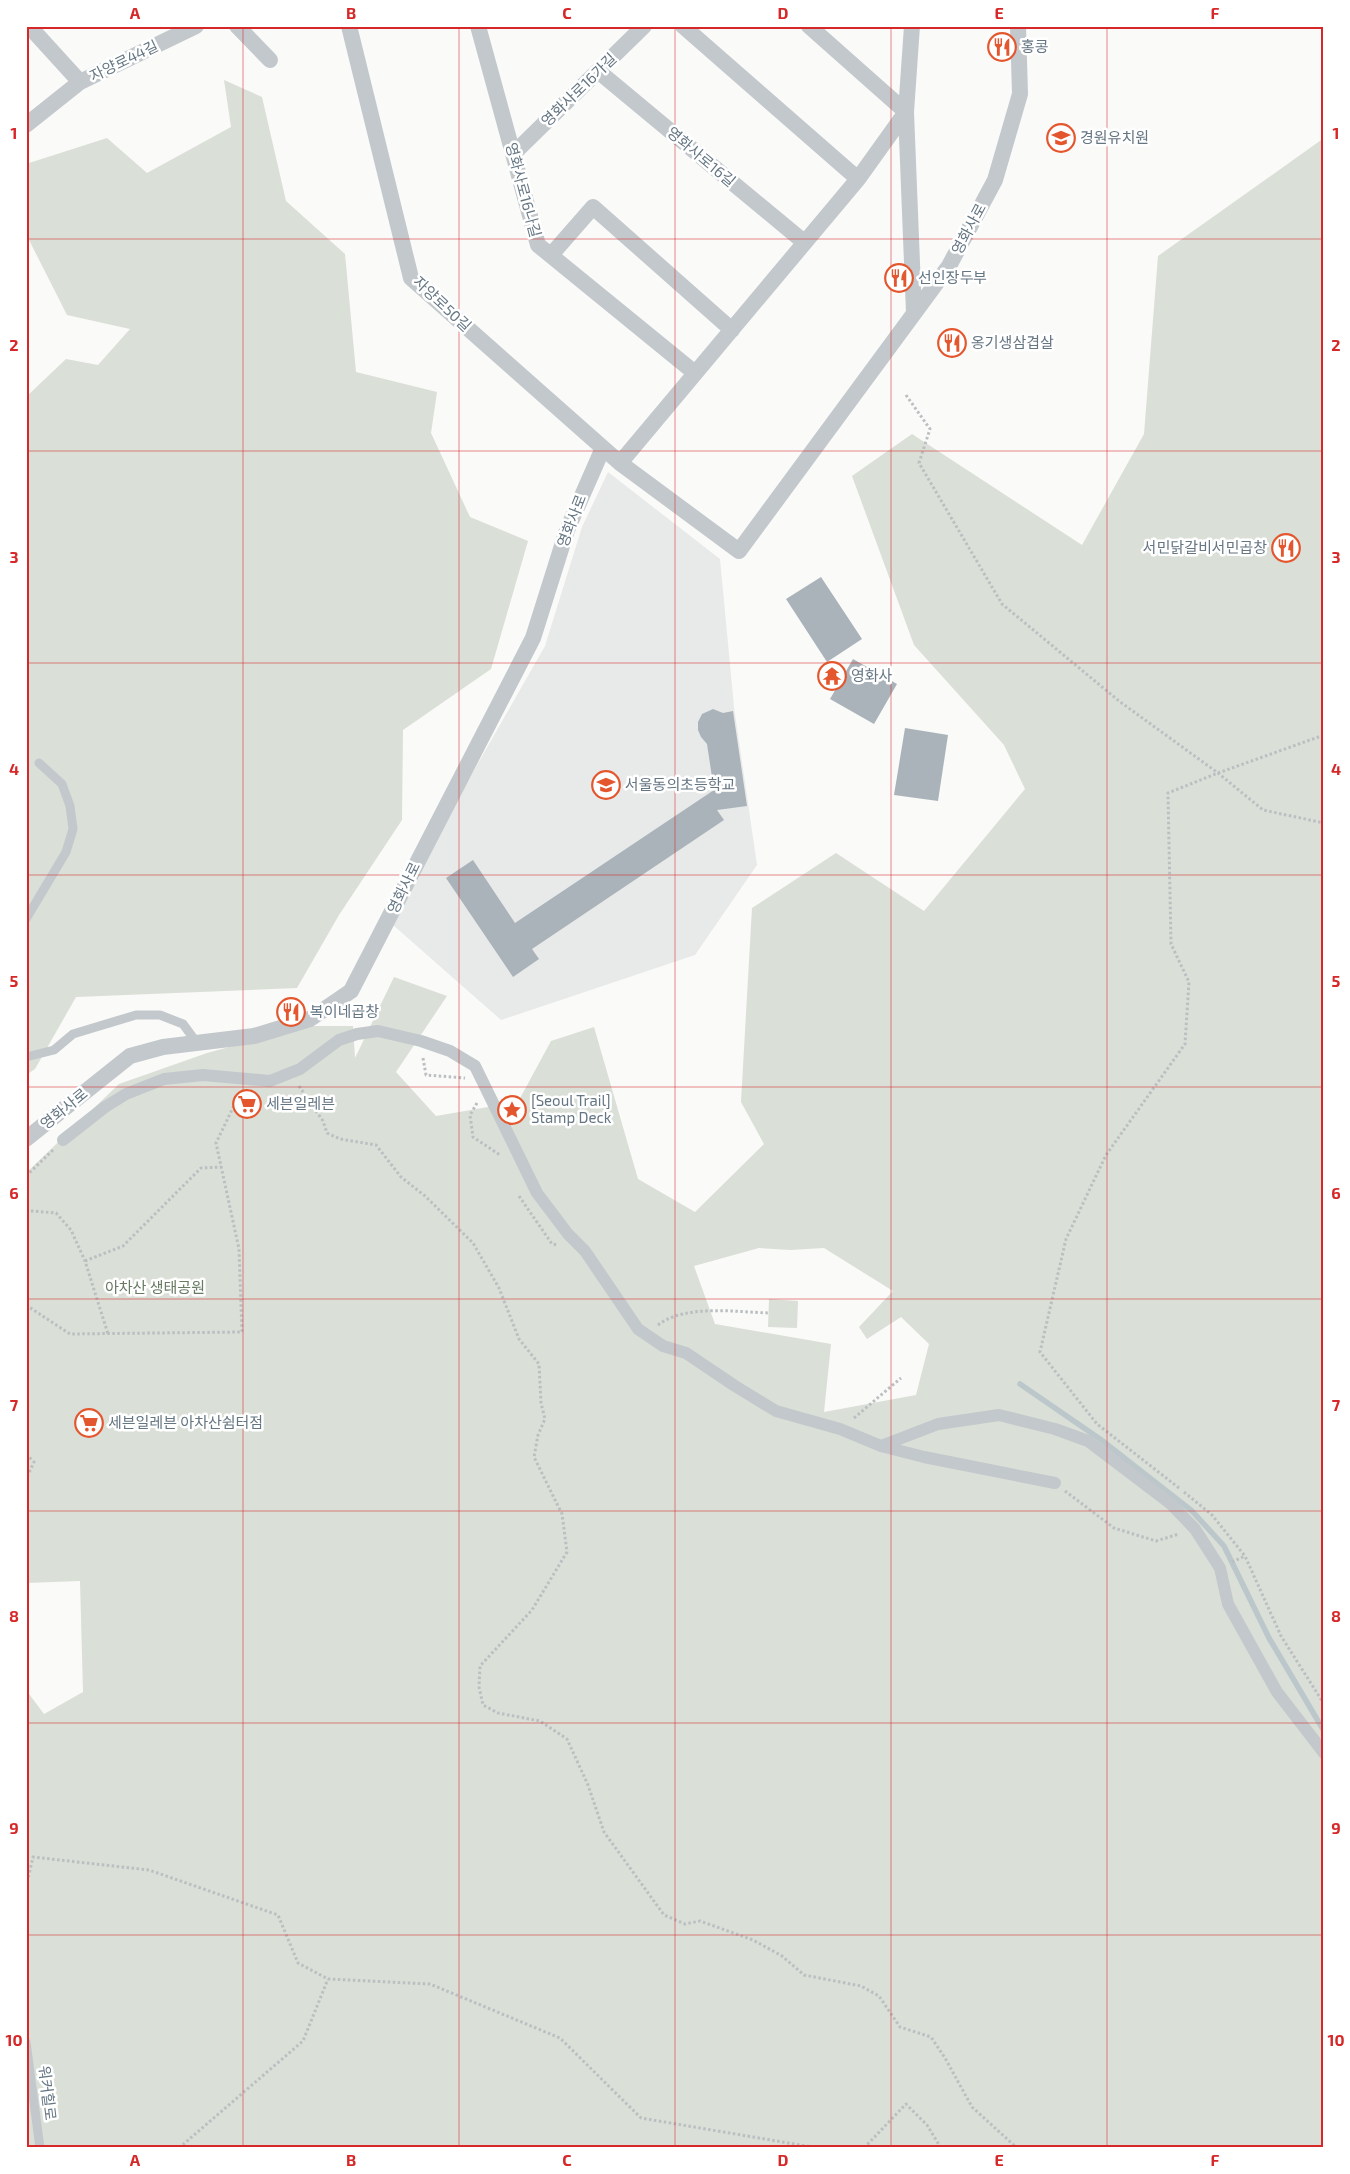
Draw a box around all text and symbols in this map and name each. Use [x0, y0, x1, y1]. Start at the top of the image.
text: A [130, 3, 141, 22]
text: B [346, 3, 356, 22]
text: C [562, 3, 572, 22]
text: D [778, 3, 789, 22]
text: E [994, 3, 1004, 22]
text: F [1211, 3, 1220, 22]
restaurant icon: 홍콩 [987, 32, 1017, 62]
street label: 자양로44길 [87, 36, 161, 84]
place label: 홍콩 [1021, 37, 1049, 55]
street label: 영화사로16가길 [537, 49, 620, 130]
street label: 영화사로16길 [664, 122, 739, 190]
text: 1 [11, 123, 17, 142]
school or university icon: 경원유치원 [1046, 123, 1076, 153]
text: 1 [1333, 123, 1339, 142]
place label: 경원유치원 [1080, 128, 1149, 146]
street label: 영화사로16나길 [503, 140, 545, 239]
street label: 영화사로 [947, 200, 989, 257]
restaurant icon: 선인장두부 [884, 263, 914, 293]
place label: 선인장두부 [918, 268, 987, 286]
street label: 자양로50길 [410, 272, 475, 335]
restaurant icon: 옹기생삼겹살 [937, 328, 967, 358]
place label: 옹기생삼겹살 [971, 333, 1054, 351]
text: 2 [9, 335, 19, 354]
text: 2 [1331, 335, 1341, 354]
street label: 영화사로 [553, 492, 589, 550]
restaurant icon: 서민닭갈비서민곱창 [1271, 533, 1301, 563]
place label: 서민닭갈비서민곱창 [1143, 538, 1267, 556]
text: 3 [9, 547, 19, 566]
text: 3 [1331, 547, 1341, 566]
temple icon: 영화사 [817, 661, 847, 691]
place label: 영화사 [851, 666, 893, 684]
text: 4 [9, 759, 19, 778]
text: 4 [1331, 759, 1341, 778]
school or university icon: 서울동의초등학교 [591, 770, 621, 800]
place label: 서울동의초등학교 [625, 775, 735, 793]
street label: 영화사로 [383, 859, 423, 916]
text: 5 [10, 971, 19, 990]
text: 5 [1332, 971, 1341, 990]
restaurant icon: 복이네곱창 [276, 997, 306, 1027]
place label: 복이네곱창 [310, 1002, 379, 1020]
street label: 영화사로 [36, 1084, 90, 1133]
supermarket icon: 세븐일레븐 [232, 1089, 262, 1119]
place label: [Seoul Trail] Stamp Deck [531, 1091, 612, 1126]
place label: 세븐일레븐 [266, 1094, 335, 1112]
place icon: [Seoul Trail] Stamp Deck [497, 1095, 527, 1125]
text: 6 [9, 1183, 19, 1202]
text: 6 [1331, 1183, 1341, 1202]
park label: 아차산 생태공원 [105, 1278, 205, 1296]
text: 7 [10, 1395, 19, 1414]
text: 7 [1332, 1395, 1341, 1414]
supermarket icon: 세븐일레븐 아차산쉼터점 [74, 1408, 104, 1438]
place label: 세븐일레븐 아차산쉼터점 [108, 1413, 263, 1431]
text: 8 [9, 1606, 19, 1625]
text: 8 [1331, 1606, 1341, 1625]
text: 9 [9, 1818, 19, 1837]
text: 9 [1331, 1818, 1341, 1837]
text: 10 [5, 2030, 23, 2049]
text: 10 [1327, 2030, 1345, 2049]
street label: 워커힐로 [36, 2064, 60, 2121]
text: A [130, 2150, 141, 2169]
text: B [346, 2150, 356, 2169]
text: C [562, 2150, 572, 2169]
text: D [778, 2150, 789, 2169]
text: E [994, 2150, 1004, 2169]
text: F [1211, 2150, 1220, 2169]

